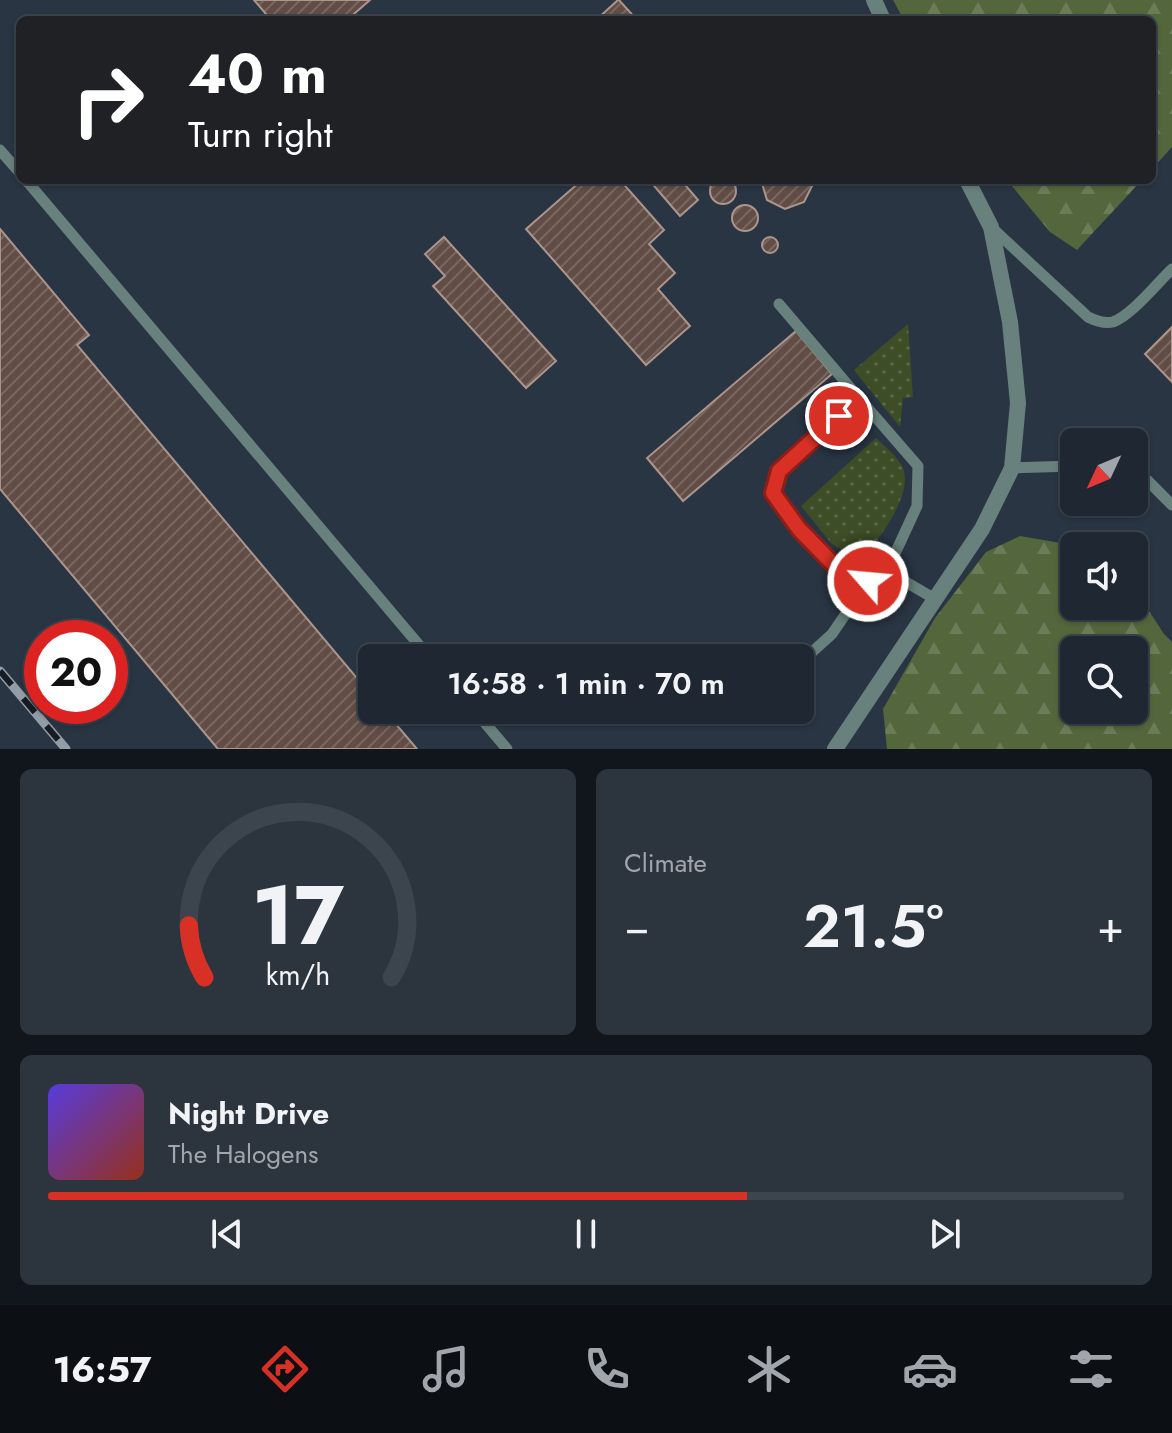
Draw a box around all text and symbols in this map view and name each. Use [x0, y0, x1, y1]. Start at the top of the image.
text: 40 m [188, 33, 327, 114]
icon: right [56, 48, 160, 152]
text: Turn right [188, 108, 333, 160]
pin [805, 382, 873, 450]
icon: arrive [817, 394, 861, 438]
north arrow [1060, 428, 1148, 516]
map controls [1060, 428, 1148, 724]
button: sound [1060, 532, 1148, 620]
position arrow [826, 539, 910, 623]
speed limit sign: 20 [24, 620, 128, 724]
button: search [1060, 636, 1148, 724]
text: 16:58 · 1 min · 70 m [447, 662, 725, 705]
text: Climate [624, 844, 707, 882]
text: 17 [252, 855, 344, 975]
text: 21.5° [803, 883, 944, 970]
text: − [624, 895, 650, 959]
text: + [1097, 895, 1124, 959]
text: km/h [266, 954, 330, 996]
text: Night Drive [168, 1092, 329, 1135]
text: The Halogens [168, 1135, 319, 1173]
icon: previous [205, 1212, 249, 1256]
icon: pause [564, 1212, 608, 1256]
icon: next [923, 1212, 967, 1256]
icon: directions [257, 1341, 313, 1397]
icon: music [418, 1341, 474, 1397]
icon: phone [579, 1341, 635, 1397]
icon: climate [741, 1341, 797, 1397]
icon: car [902, 1341, 958, 1397]
icon: filters [1063, 1341, 1119, 1397]
text: 16:57 [53, 1343, 152, 1395]

